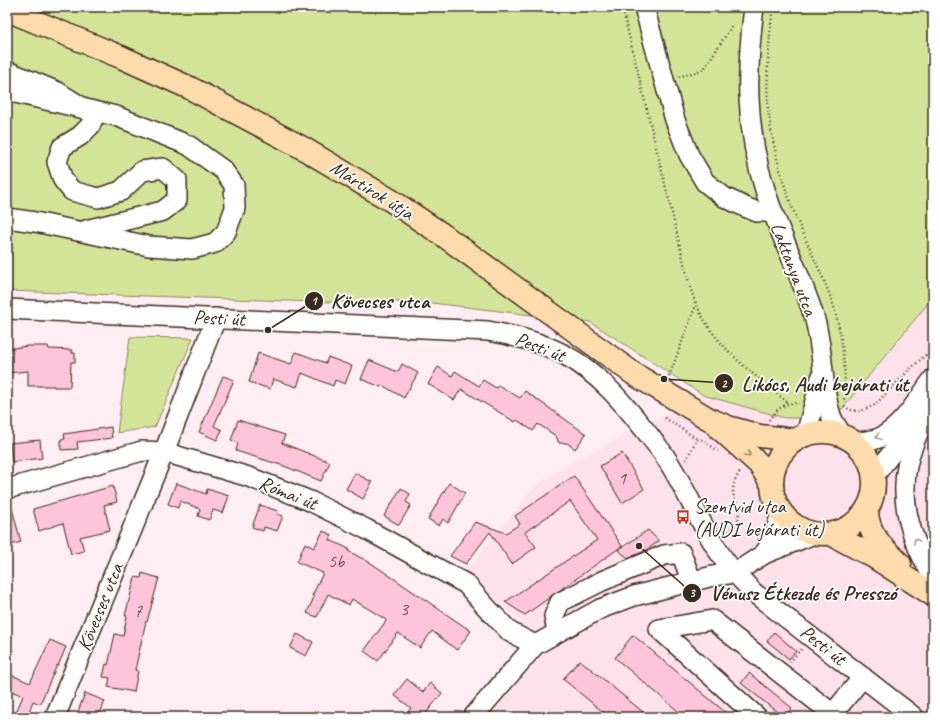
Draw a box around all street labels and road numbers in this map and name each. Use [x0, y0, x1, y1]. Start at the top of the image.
street label: Mártírok útja [326, 155, 420, 226]
street label: Laktanya utca [765, 219, 824, 321]
street label: Pesti út [193, 304, 248, 332]
street label: Pesti út [512, 326, 571, 369]
street label: Római út [255, 470, 323, 517]
street label: Kövecses utca [71, 558, 129, 655]
street label: Pesti út [795, 619, 853, 672]

